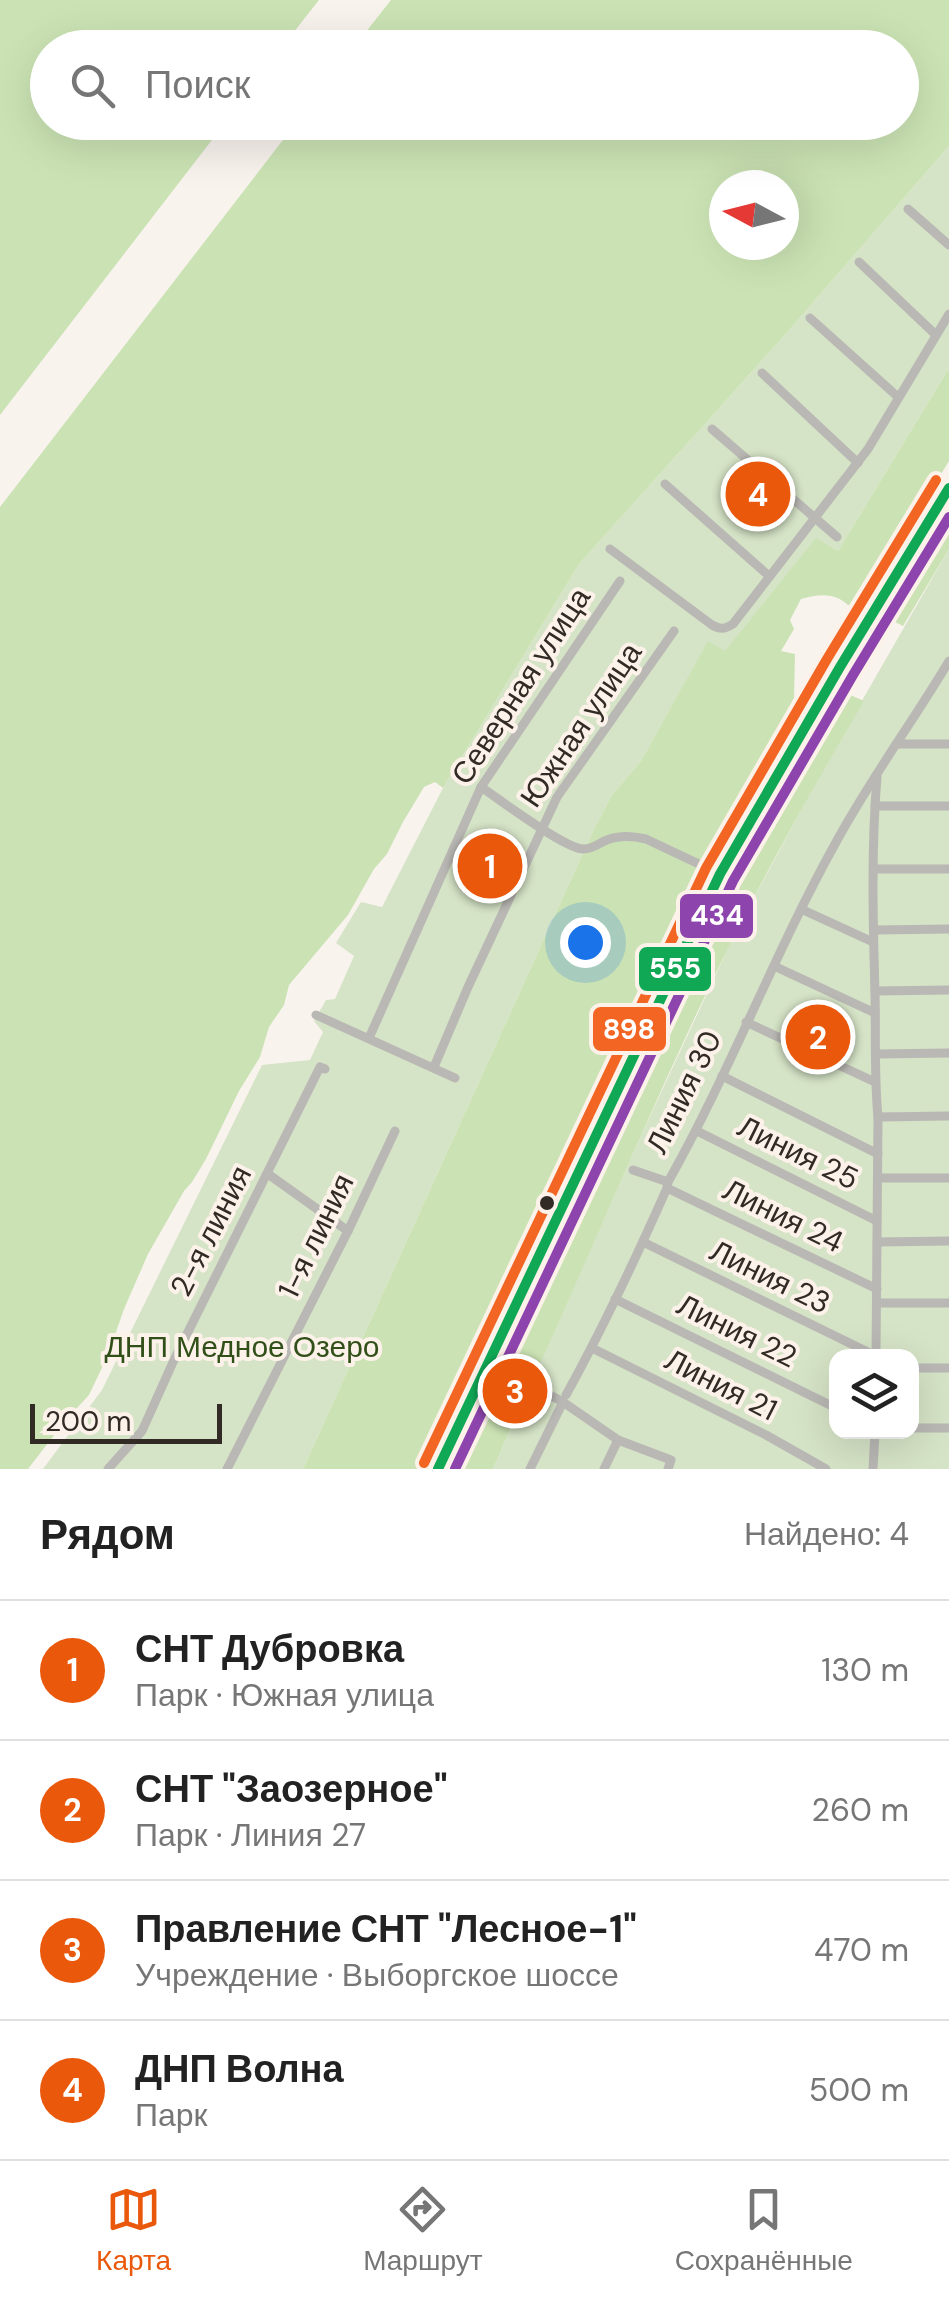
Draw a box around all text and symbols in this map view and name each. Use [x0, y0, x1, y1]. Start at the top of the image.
search box [30, 30, 919, 140]
icon: search [65, 58, 120, 113]
text: Поиск [145, 60, 250, 110]
north arrow [709, 170, 799, 260]
pin: 4 [726, 456, 790, 532]
street label: Северная улица [442, 580, 599, 792]
street label: Южная улица [511, 635, 650, 815]
pin: 1 [458, 828, 522, 904]
line badge: 434 [678, 892, 755, 940]
text: 434 [690, 897, 744, 934]
your location [560, 917, 611, 968]
line badge: 555 [637, 945, 713, 993]
text: 555 [649, 950, 701, 987]
pin: 2 [786, 1000, 850, 1074]
line badge: 898 [591, 1005, 668, 1053]
text: 898 [603, 1011, 655, 1048]
street label: Линия 30 [637, 1024, 730, 1160]
street label: Линия 25 [731, 1107, 865, 1198]
street label: 2-я линия [161, 1159, 260, 1303]
street label: 1-я линия [269, 1167, 362, 1304]
street label: Линия 24 [717, 1170, 850, 1261]
unlabelled marker [537, 1193, 557, 1213]
street label: Линия 23 [704, 1231, 837, 1322]
street label: Линия 22 [671, 1285, 804, 1376]
park label: ДНП Медное Озеро [104, 1327, 380, 1366]
street label: Линия 21 [659, 1340, 784, 1429]
map controls [829, 1349, 919, 1439]
button: layers [829, 1349, 919, 1439]
pin: 3 [482, 1354, 548, 1428]
scale bar [30, 1399, 222, 1444]
text: 200 m [45, 1403, 132, 1440]
text: Рядом [40, 1507, 175, 1562]
text: Найдено: 4 [744, 1513, 909, 1555]
text: СНТ Дубровка [135, 1624, 404, 1674]
text: 1 [67, 1649, 78, 1691]
text: 130 m [821, 1649, 909, 1691]
text: Парк · Южная улица [135, 1674, 434, 1716]
text: СНТ "Заозерное" [135, 1764, 448, 1814]
text: 2 [63, 1789, 82, 1831]
text: 260 m [812, 1789, 909, 1831]
text: Парк · Линия 27 [135, 1814, 366, 1856]
text: Правление СНТ "Лесное-1" [135, 1904, 637, 1954]
text: 3 [63, 1929, 82, 1971]
text: 470 m [814, 1929, 909, 1971]
text: Учреждение · Выборгское шоссе [135, 1954, 619, 1996]
text: ДНП Волна [135, 2044, 344, 2094]
text: 4 [62, 2069, 83, 2111]
text: 500 m [809, 2069, 909, 2111]
text: Парк [135, 2094, 208, 2136]
tab: Карта [96, 2182, 171, 2279]
tab: Маршрут [363, 2182, 482, 2279]
tab: Сохранённые [675, 2182, 853, 2279]

